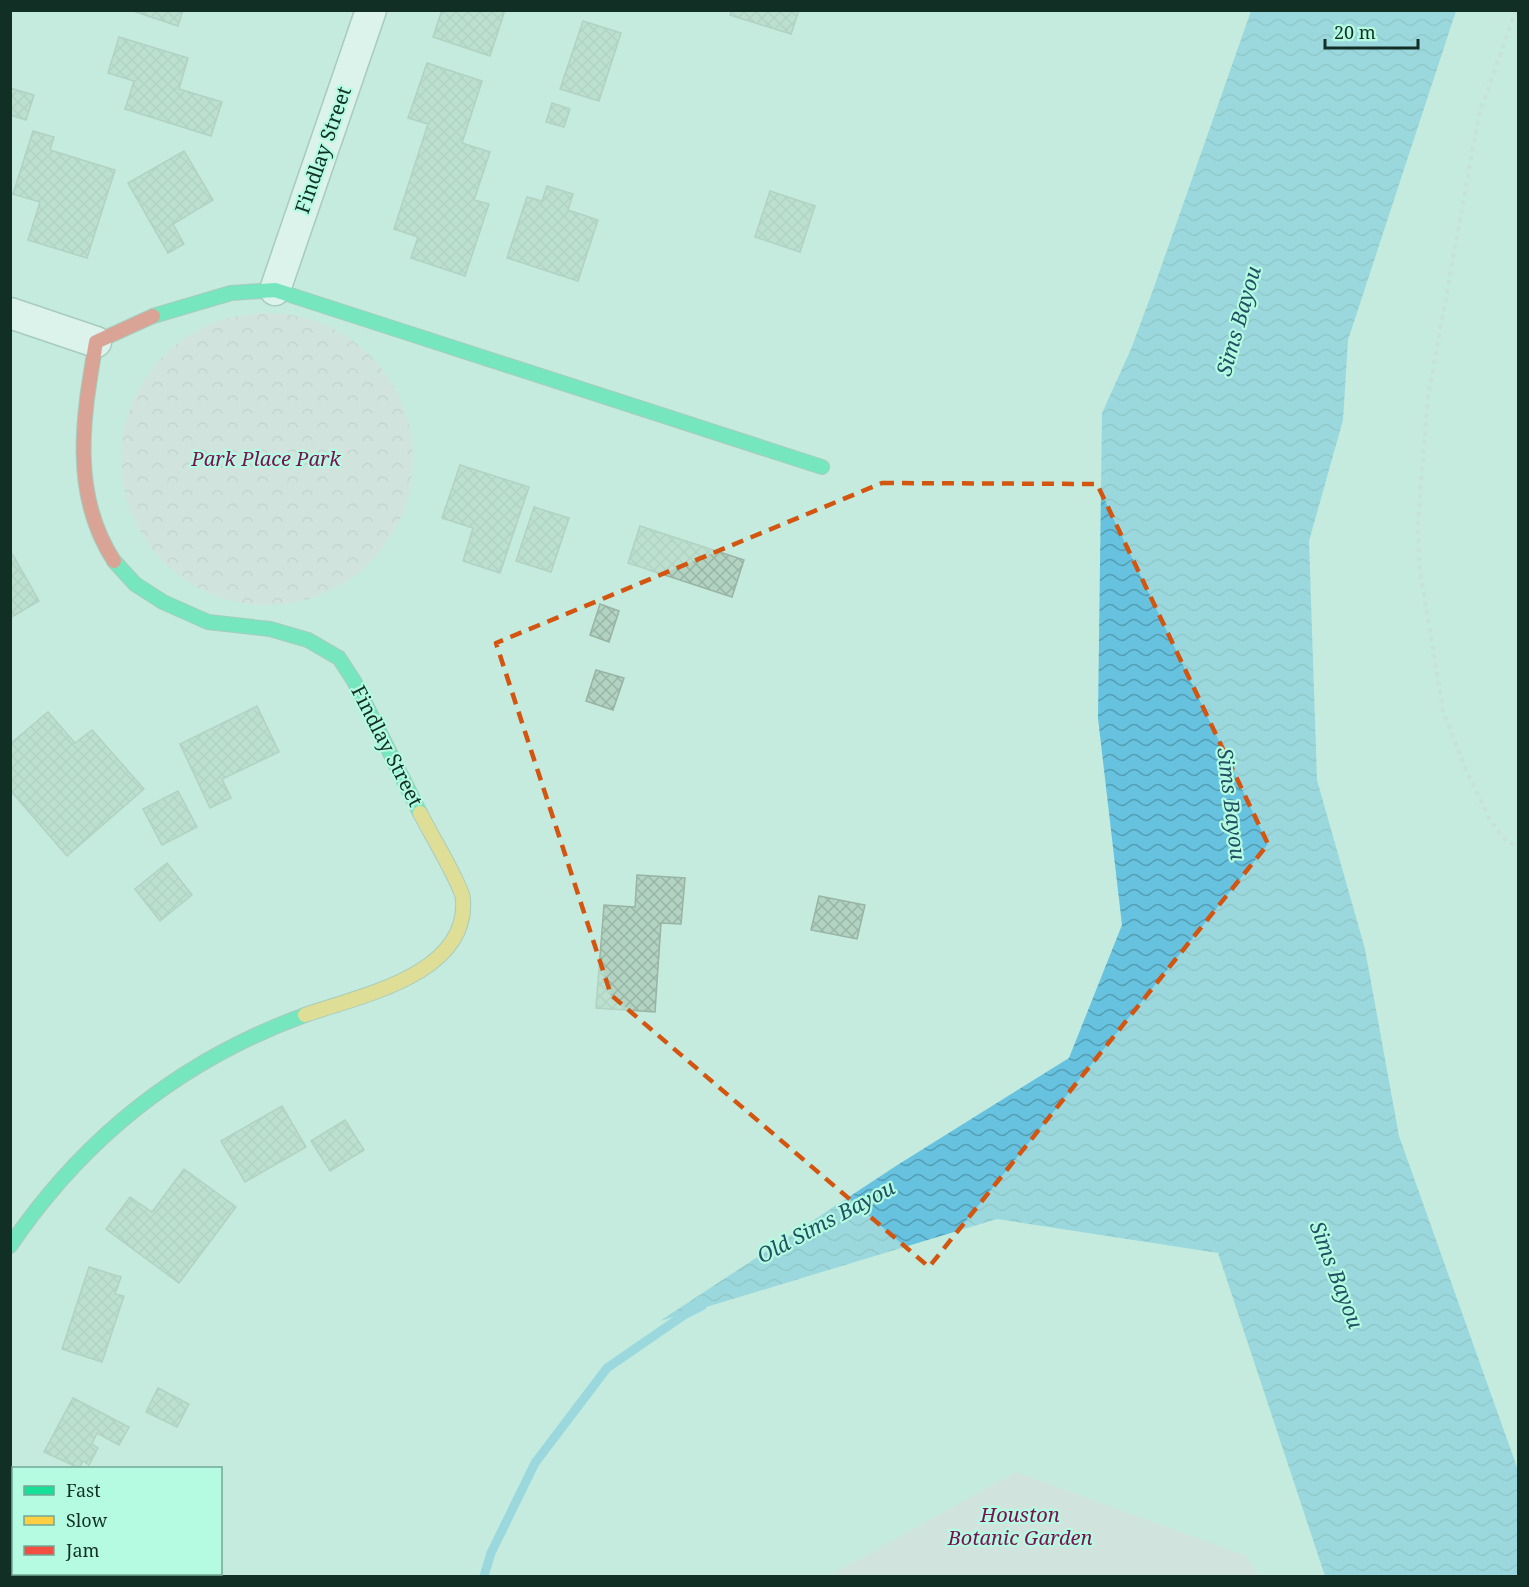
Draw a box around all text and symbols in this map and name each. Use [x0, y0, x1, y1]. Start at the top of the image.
scale bar [1325, 12, 1418, 50]
text: 20 m [1334, 20, 1376, 44]
street label: Findlay Street [288, 83, 357, 217]
water label: Sims Bayou [1209, 262, 1267, 379]
park label: Park Place Park [190, 445, 341, 472]
street label: Findlay Street [345, 681, 430, 811]
water label: Sims Bayou [1211, 746, 1253, 862]
water label: Old Sims Bayou [752, 1173, 900, 1269]
water label: Sims Bayou [1304, 1217, 1370, 1333]
legend [12, 1467, 222, 1575]
text: Fast [66, 1478, 101, 1502]
park label: Houston Botanic Garden [947, 1501, 1092, 1551]
text: Slow [66, 1508, 108, 1532]
text: Jam [65, 1538, 100, 1562]

